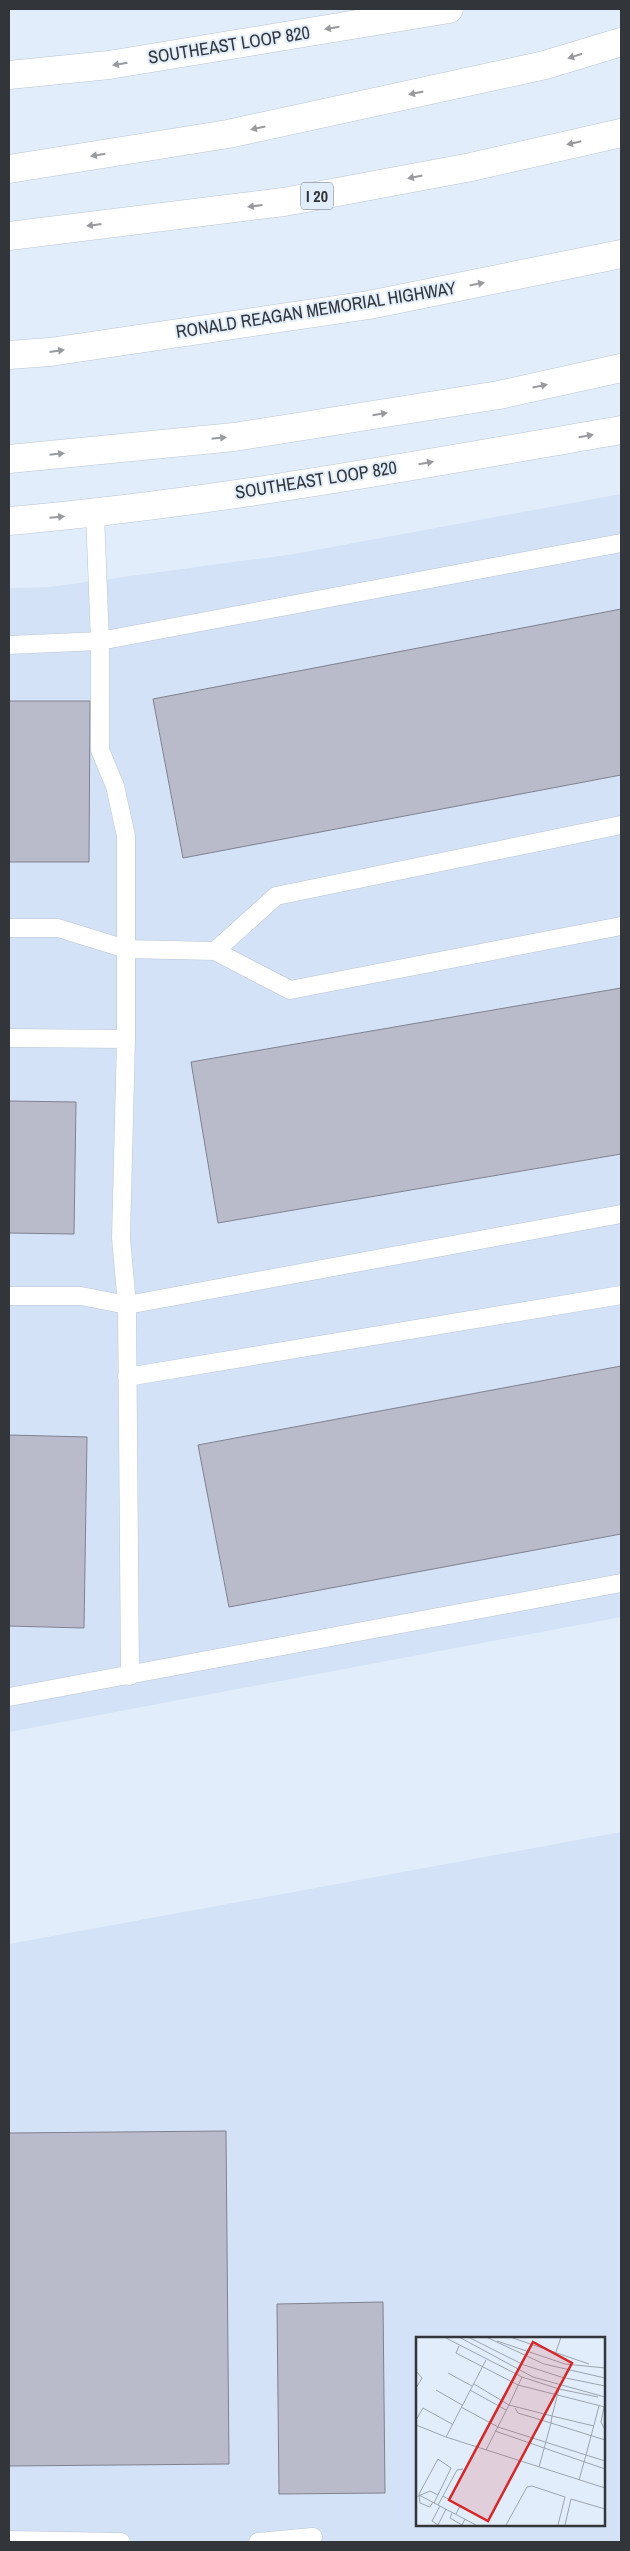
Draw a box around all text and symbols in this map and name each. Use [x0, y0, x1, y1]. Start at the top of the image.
street label: SOUTHEAST LOOP 820 [146, 19, 312, 70]
one-way arrow [324, 25, 340, 33]
one-way arrow [567, 53, 582, 61]
one-way arrow [112, 60, 128, 68]
one-way arrow [409, 89, 424, 97]
one-way arrow [250, 124, 265, 132]
one-way arrow [566, 139, 581, 147]
one-way arrow [89, 151, 105, 159]
one-way arrow [406, 174, 422, 182]
road number: I 20 [301, 182, 333, 210]
one-way arrow [246, 202, 262, 210]
one-way arrow [85, 221, 101, 229]
street label: RONALD REAGAN MEMORIAL HIGHWAY [174, 275, 458, 344]
one-way arrow [469, 279, 485, 287]
one-way arrow [50, 347, 66, 355]
one-way arrow [532, 382, 547, 390]
one-way arrow [372, 410, 388, 418]
one-way arrow [578, 431, 594, 439]
one-way arrow [211, 434, 227, 442]
one-way arrow [50, 450, 66, 458]
street label: SOUTHEAST LOOP 820 [233, 454, 399, 505]
one-way arrow [418, 459, 434, 467]
one-way arrow [50, 513, 66, 521]
inset map [416, 2337, 605, 2526]

